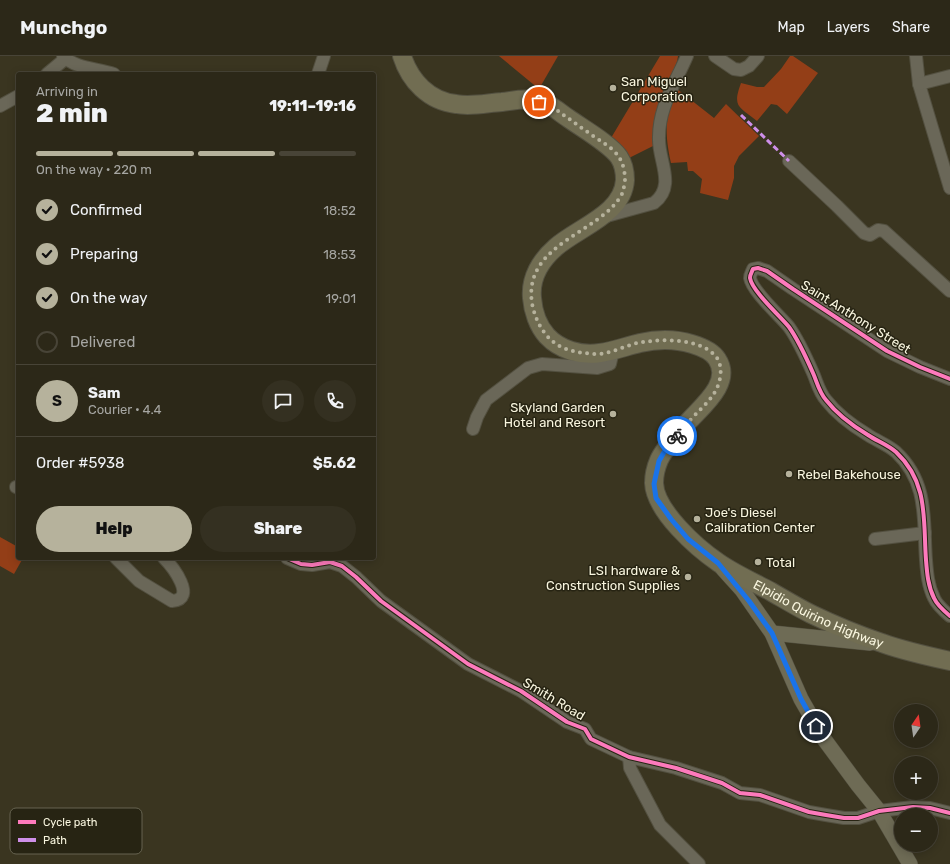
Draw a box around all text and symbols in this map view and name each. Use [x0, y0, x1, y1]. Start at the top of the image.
text: Munchgo [20, 16, 107, 39]
text: Map [778, 19, 805, 36]
text: Layers [827, 19, 870, 36]
text: Share [892, 19, 930, 36]
place label: San Miguel Corporation [621, 74, 693, 104]
marker: San Miguel Corporation [608, 83, 618, 93]
text: Arriving in [36, 84, 98, 99]
pin [522, 85, 556, 119]
icon: bag [528, 91, 550, 113]
text: 19:11–19:16 [269, 97, 356, 115]
text: 2 min [36, 98, 108, 129]
text: On the way · 220 m [36, 162, 152, 177]
icon: check [36, 199, 58, 221]
text: Confirmed [70, 201, 142, 219]
text: 18:52 [323, 203, 356, 218]
icon: check [36, 243, 58, 265]
text: Preparing [70, 245, 138, 263]
text: 18:53 [323, 247, 356, 262]
street label: Saint Anthony Street [798, 277, 914, 357]
icon: check [36, 287, 58, 309]
text: On the way [70, 289, 148, 307]
text: 19:01 [326, 291, 356, 306]
text: Delivered [70, 333, 135, 351]
button: chat [262, 380, 304, 422]
button: phone [314, 380, 356, 422]
text: Sam [88, 384, 121, 402]
text: S [52, 392, 62, 410]
place label: Skyland Garden Hotel and Resort [504, 400, 605, 430]
text: Courier · 4.4 [88, 402, 162, 417]
marker: Skyland Garden Hotel and Resort [608, 409, 618, 419]
courier [657, 416, 697, 456]
icon: bike [666, 425, 688, 447]
text: Order #5938 [36, 454, 125, 472]
text: $5.62 [313, 454, 356, 472]
place label: Rebel Bakehouse [797, 467, 901, 482]
marker: Rebel Bakehouse [784, 469, 794, 479]
place label: Joe's Diesel Calibration Center [705, 505, 815, 535]
button: Help [36, 506, 192, 552]
button: Share [200, 506, 356, 552]
marker: Joe's Diesel Calibration Center [692, 514, 702, 524]
place label: Total [766, 555, 795, 570]
marker: Total [753, 557, 763, 567]
place label: LSI hardware & Construction Supplies [546, 563, 680, 593]
marker: LSI hardware & Construction Supplies [683, 572, 693, 582]
street label: Elpidio Quirino Highway [751, 576, 886, 651]
street label: Smith Road [520, 675, 588, 723]
north arrow [894, 704, 938, 748]
map controls [894, 704, 938, 852]
pin [799, 709, 833, 743]
icon: home [805, 715, 827, 737]
button: + [894, 756, 938, 800]
legend [10, 808, 142, 854]
button: − [894, 808, 938, 852]
text: Cycle path [43, 816, 97, 829]
text: Path [43, 834, 67, 847]

